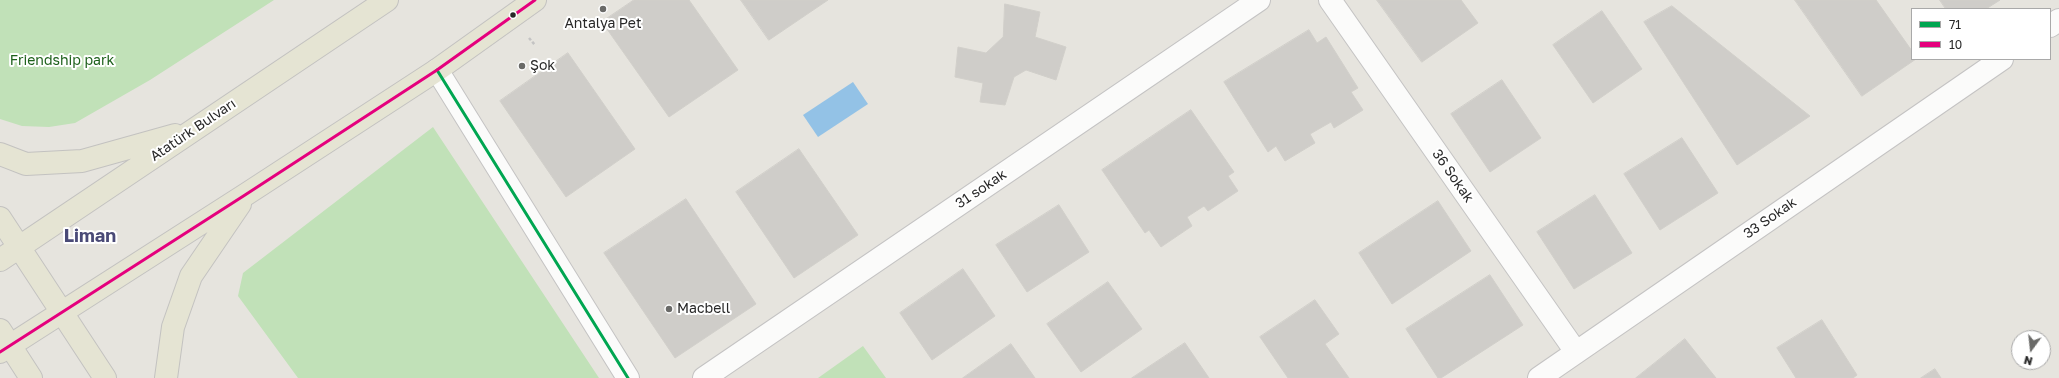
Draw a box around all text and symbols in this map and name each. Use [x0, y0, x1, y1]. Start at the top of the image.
marker: Antalya Pet [598, 4, 608, 14]
legend [1911, 8, 2051, 60]
unlabelled marker [508, 10, 518, 20]
place label: Antalya Pet [564, 16, 642, 32]
text: 71 [1949, 17, 1961, 32]
text: 10 [1949, 37, 1962, 52]
park label: Friendship park [10, 53, 114, 69]
place label: Şok [530, 58, 555, 74]
marker: Şok [517, 61, 527, 71]
street label: Atatürk Bulvarı [147, 95, 239, 165]
street label: 36 Sokak [1429, 146, 1477, 206]
street label: 31 sokak [952, 166, 1010, 212]
street label: 33 Sokak [1740, 194, 1800, 242]
district label: Liman [64, 225, 116, 247]
place label: Macbell [677, 301, 730, 317]
marker: Macbell [664, 304, 674, 314]
north arrow [2011, 330, 2051, 370]
text: N [2022, 354, 2034, 368]

